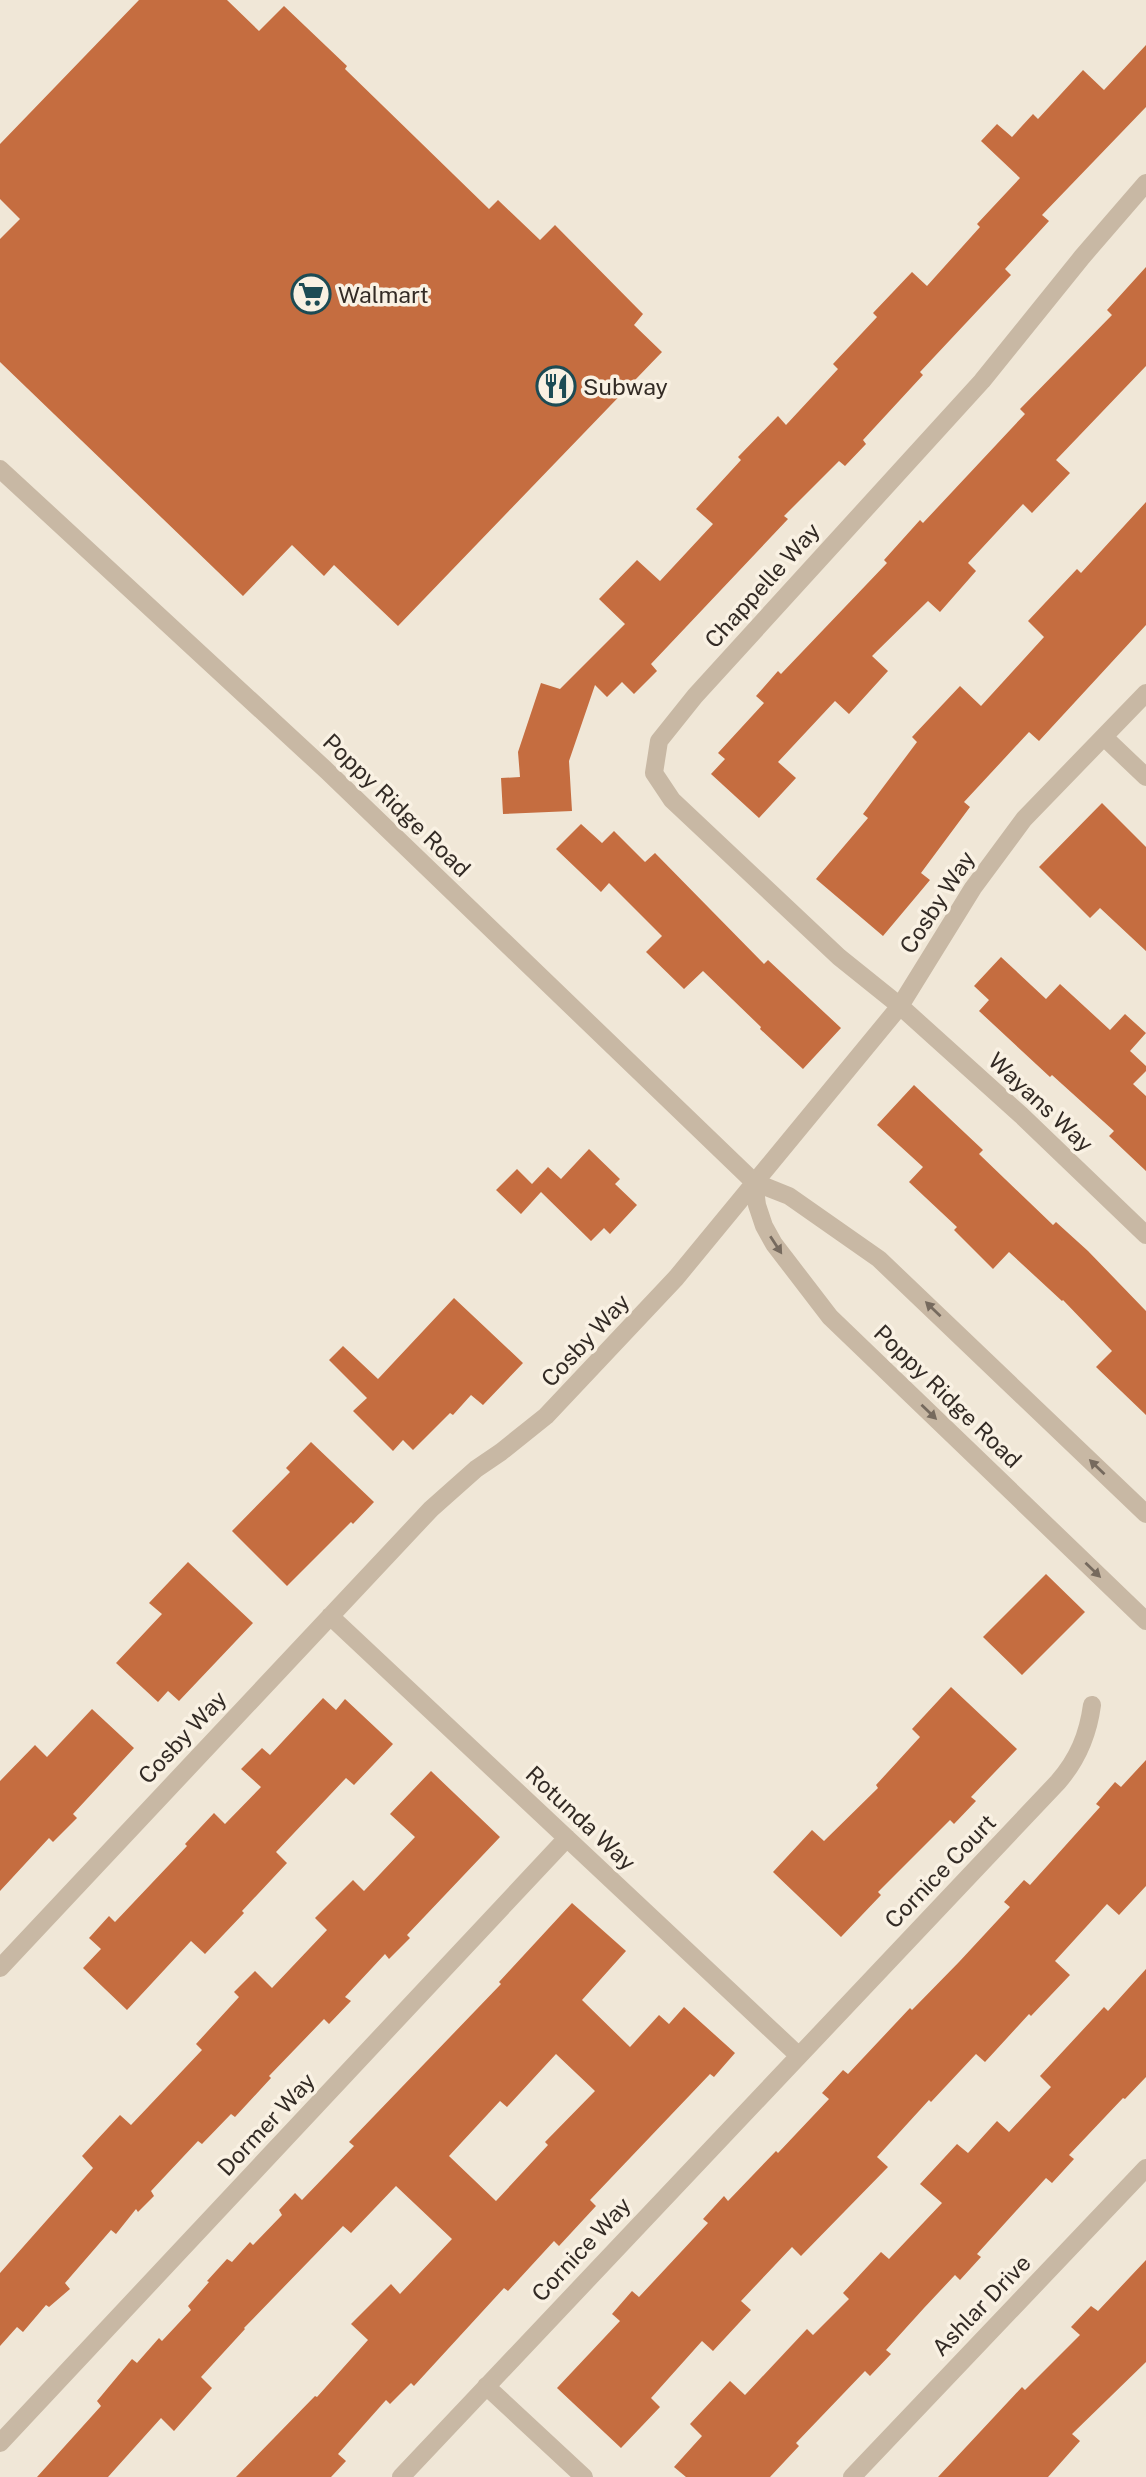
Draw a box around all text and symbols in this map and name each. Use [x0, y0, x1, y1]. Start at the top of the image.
supermarket icon: Walmart [290, 273, 332, 315]
place label: Walmart [338, 281, 429, 308]
restaurant icon: Subway [535, 365, 577, 407]
place label: Subway [583, 373, 668, 400]
street label: Chappelle Way [699, 517, 825, 653]
street label: Poppy Ridge Road [318, 728, 476, 882]
street label: Cosby Way [894, 846, 980, 958]
street label: Wayans Way [983, 1047, 1099, 1157]
one-way arrow [769, 1236, 783, 1254]
street label: Cosby Way [535, 1288, 635, 1392]
one-way arrow [925, 1301, 942, 1317]
street label: Poppy Ridge Road [869, 1319, 1027, 1473]
one-way arrow [920, 1404, 937, 1420]
one-way arrow [1089, 1459, 1106, 1475]
one-way arrow [1084, 1561, 1101, 1577]
street label: Cosby Way [132, 1685, 232, 1789]
street label: Rotunda Way [520, 1760, 642, 1876]
street label: Cornice Court [879, 1809, 1001, 1933]
street label: Dormer Way [212, 2067, 320, 2181]
street label: Cornice Way [526, 2191, 636, 2307]
street label: Ashlar Drive [926, 2249, 1036, 2361]

